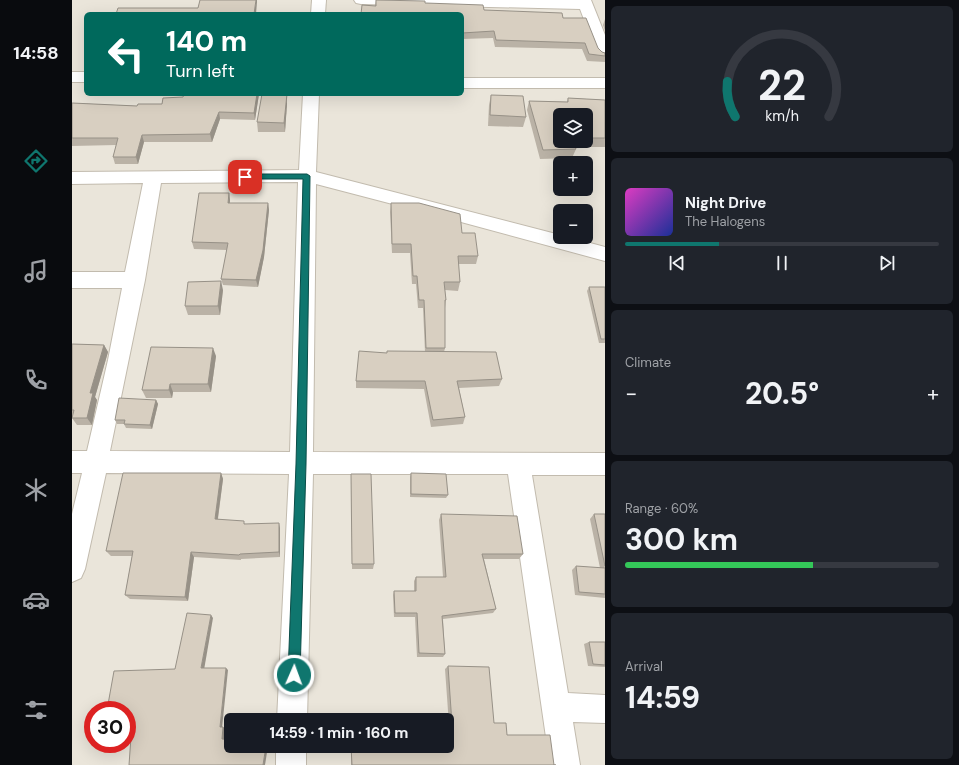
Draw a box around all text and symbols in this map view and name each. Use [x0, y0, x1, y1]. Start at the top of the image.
text: 140 m [166, 23, 247, 60]
icon: left [100, 28, 152, 80]
text: 14:58 [13, 41, 59, 65]
text: Turn left [166, 59, 235, 83]
text: 22 [758, 59, 806, 113]
text: km/h [765, 106, 799, 124]
map controls [553, 108, 593, 244]
button: layers [553, 108, 593, 148]
icon: directions [22, 147, 50, 175]
button: + [553, 156, 593, 196]
pin [228, 160, 262, 194]
icon: arrive [234, 166, 256, 188]
text: Night Drive [685, 193, 766, 213]
button: − [553, 204, 593, 244]
text: The Halogens [685, 213, 765, 230]
icon: previous [666, 252, 688, 274]
icon: pause [771, 252, 793, 274]
icon: next [876, 252, 898, 274]
icon: music [22, 257, 50, 285]
text: Climate [625, 354, 671, 371]
icon: phone [22, 366, 50, 394]
text: 20.5° [745, 374, 819, 413]
text: − [625, 379, 637, 408]
text: + [927, 379, 939, 408]
icon: climate [22, 476, 50, 504]
text: Range · 60% [625, 500, 698, 517]
text: 300 km [625, 520, 738, 559]
icon: car [22, 586, 50, 614]
position arrow [273, 654, 315, 696]
text: Arrival [625, 658, 663, 675]
text: 14:59 [625, 678, 700, 717]
icon: filters [22, 696, 50, 724]
speed limit sign: 30 [84, 701, 136, 753]
text: 14:59 · 1 min · 160 m [270, 723, 408, 743]

